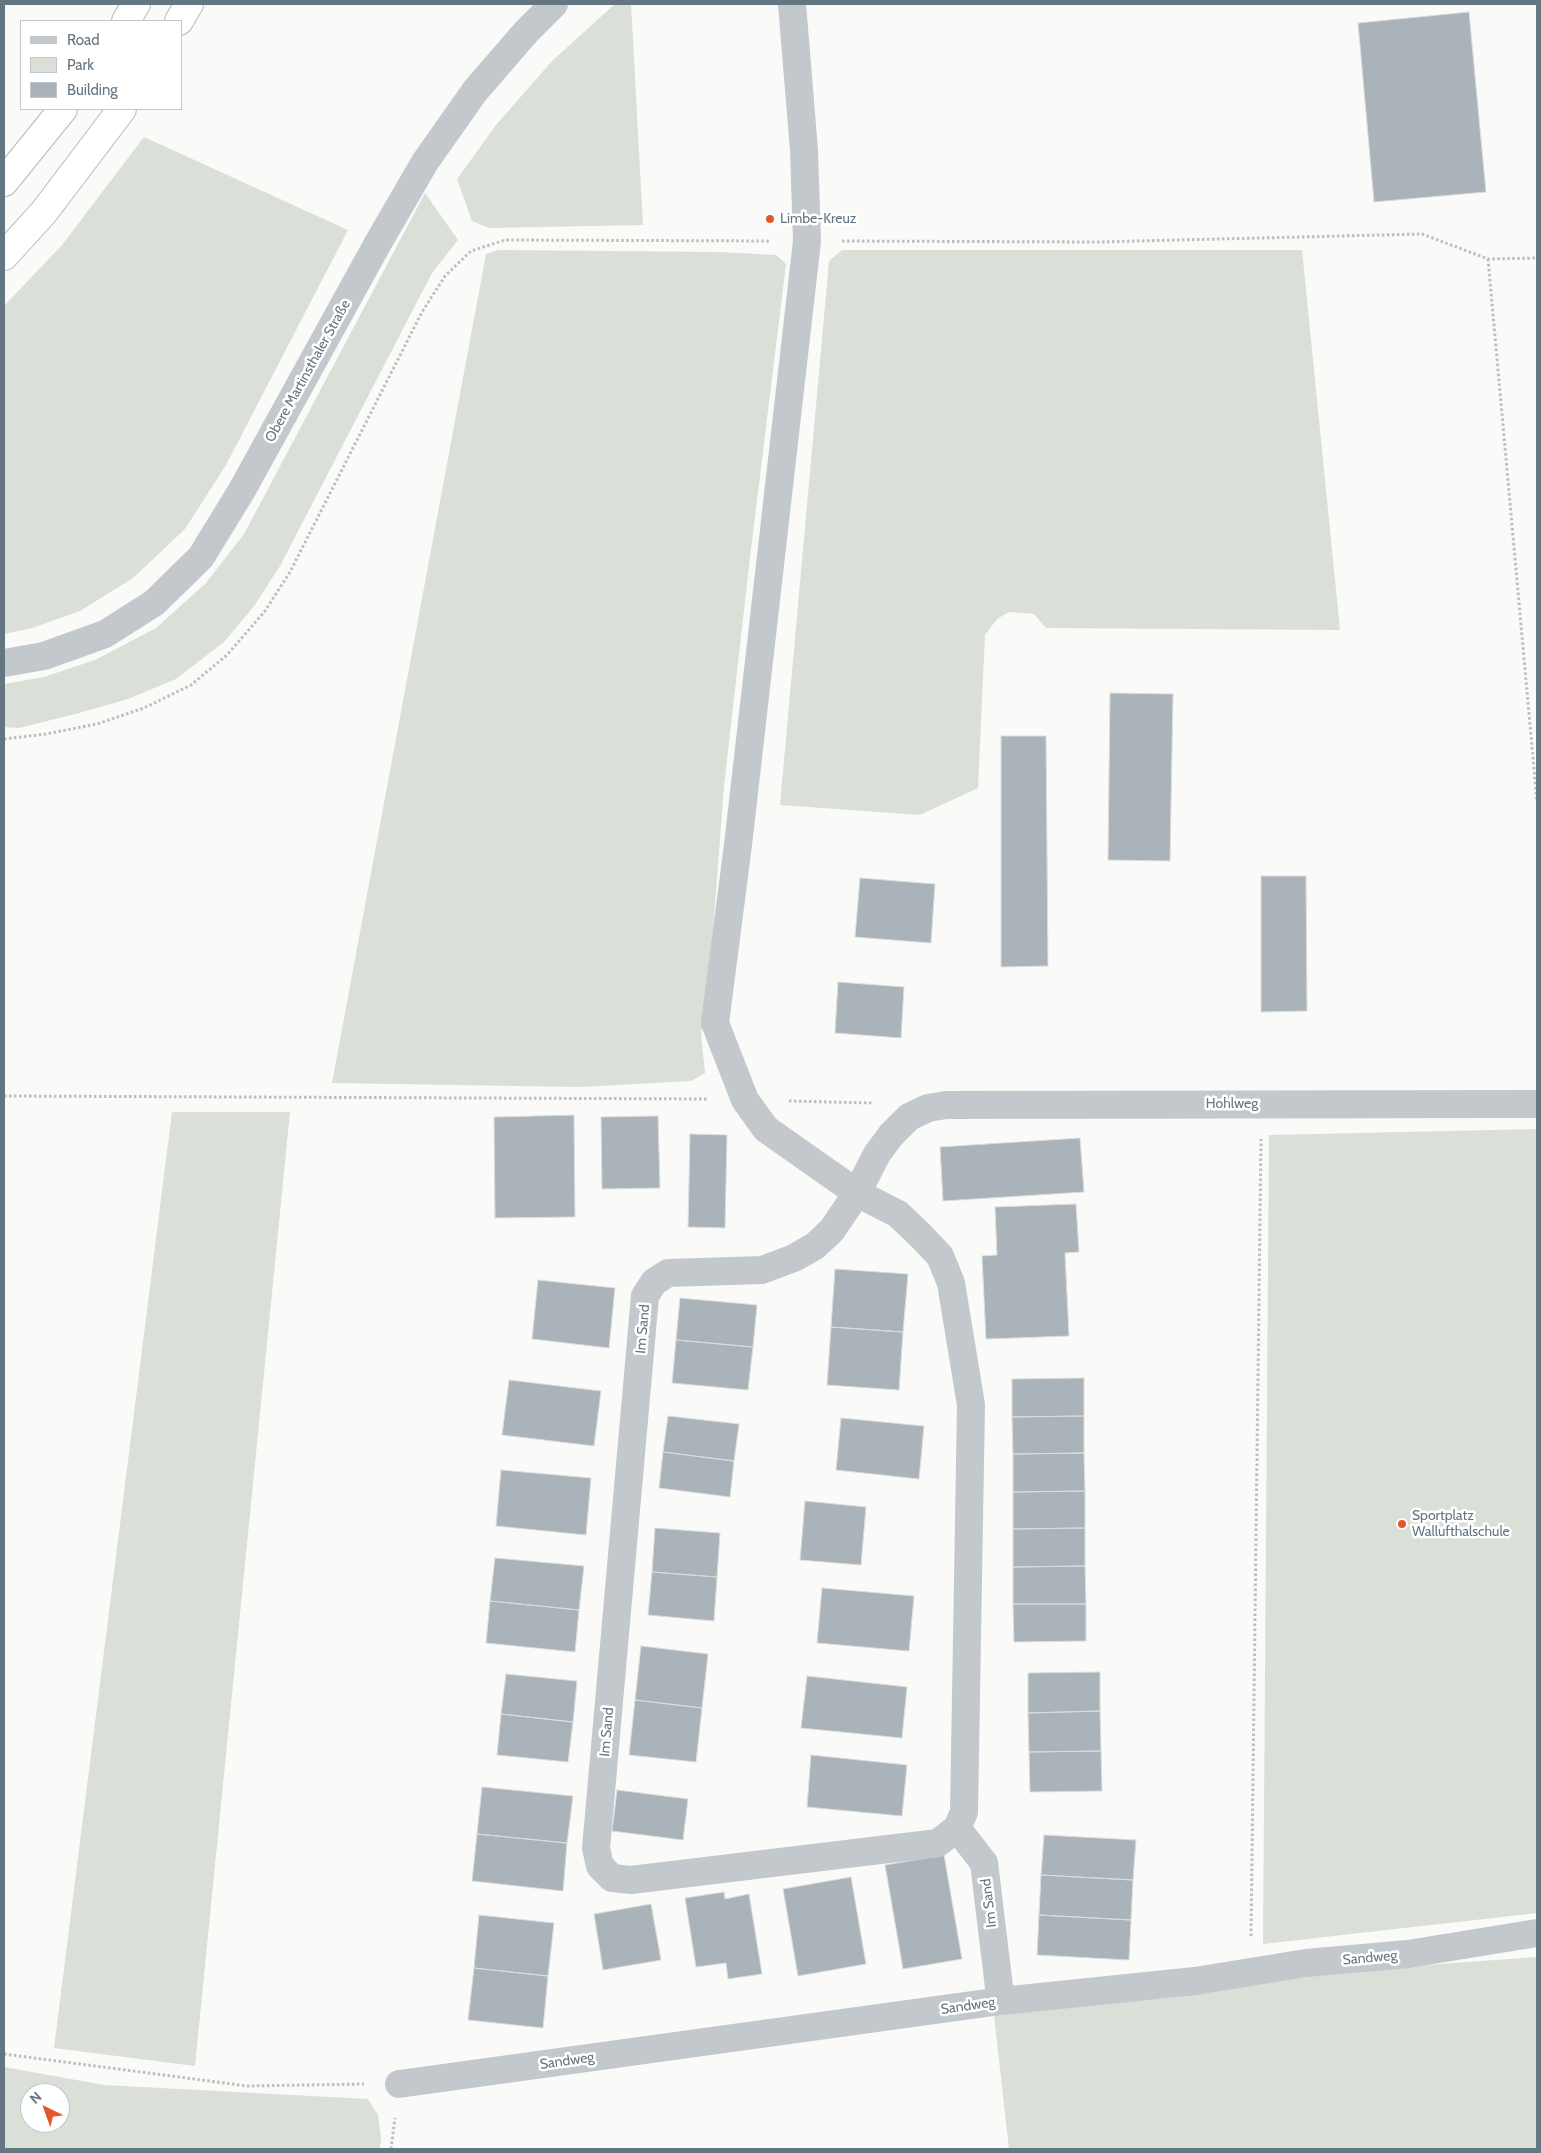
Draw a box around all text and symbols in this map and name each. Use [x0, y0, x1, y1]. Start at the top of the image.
legend [20, 20, 182, 110]
text: Road [67, 31, 100, 49]
text: Park [67, 56, 94, 74]
text: Building [67, 81, 118, 99]
place label: Limbe-Kreuz [780, 211, 856, 227]
marker: Limbe-Kreuz [764, 213, 776, 225]
street label: Obere Martinsthaler Straße [262, 297, 354, 445]
street label: Hohlweg [1206, 1096, 1258, 1112]
street label: Im Sand [632, 1304, 654, 1354]
place label: Sportplatz Wallufthalschule [1412, 1508, 1510, 1540]
marker: Sportplatz Wallufthalschule [1396, 1518, 1408, 1530]
street label: Im Sand [596, 1707, 618, 1757]
street label: Im Sand [978, 1877, 1000, 1929]
street label: Sandweg [1342, 1947, 1398, 1969]
street label: Sandweg [940, 1994, 996, 2018]
street label: Sandweg [539, 2049, 595, 2073]
north arrow [20, 2083, 70, 2133]
text: N [26, 2088, 45, 2108]

